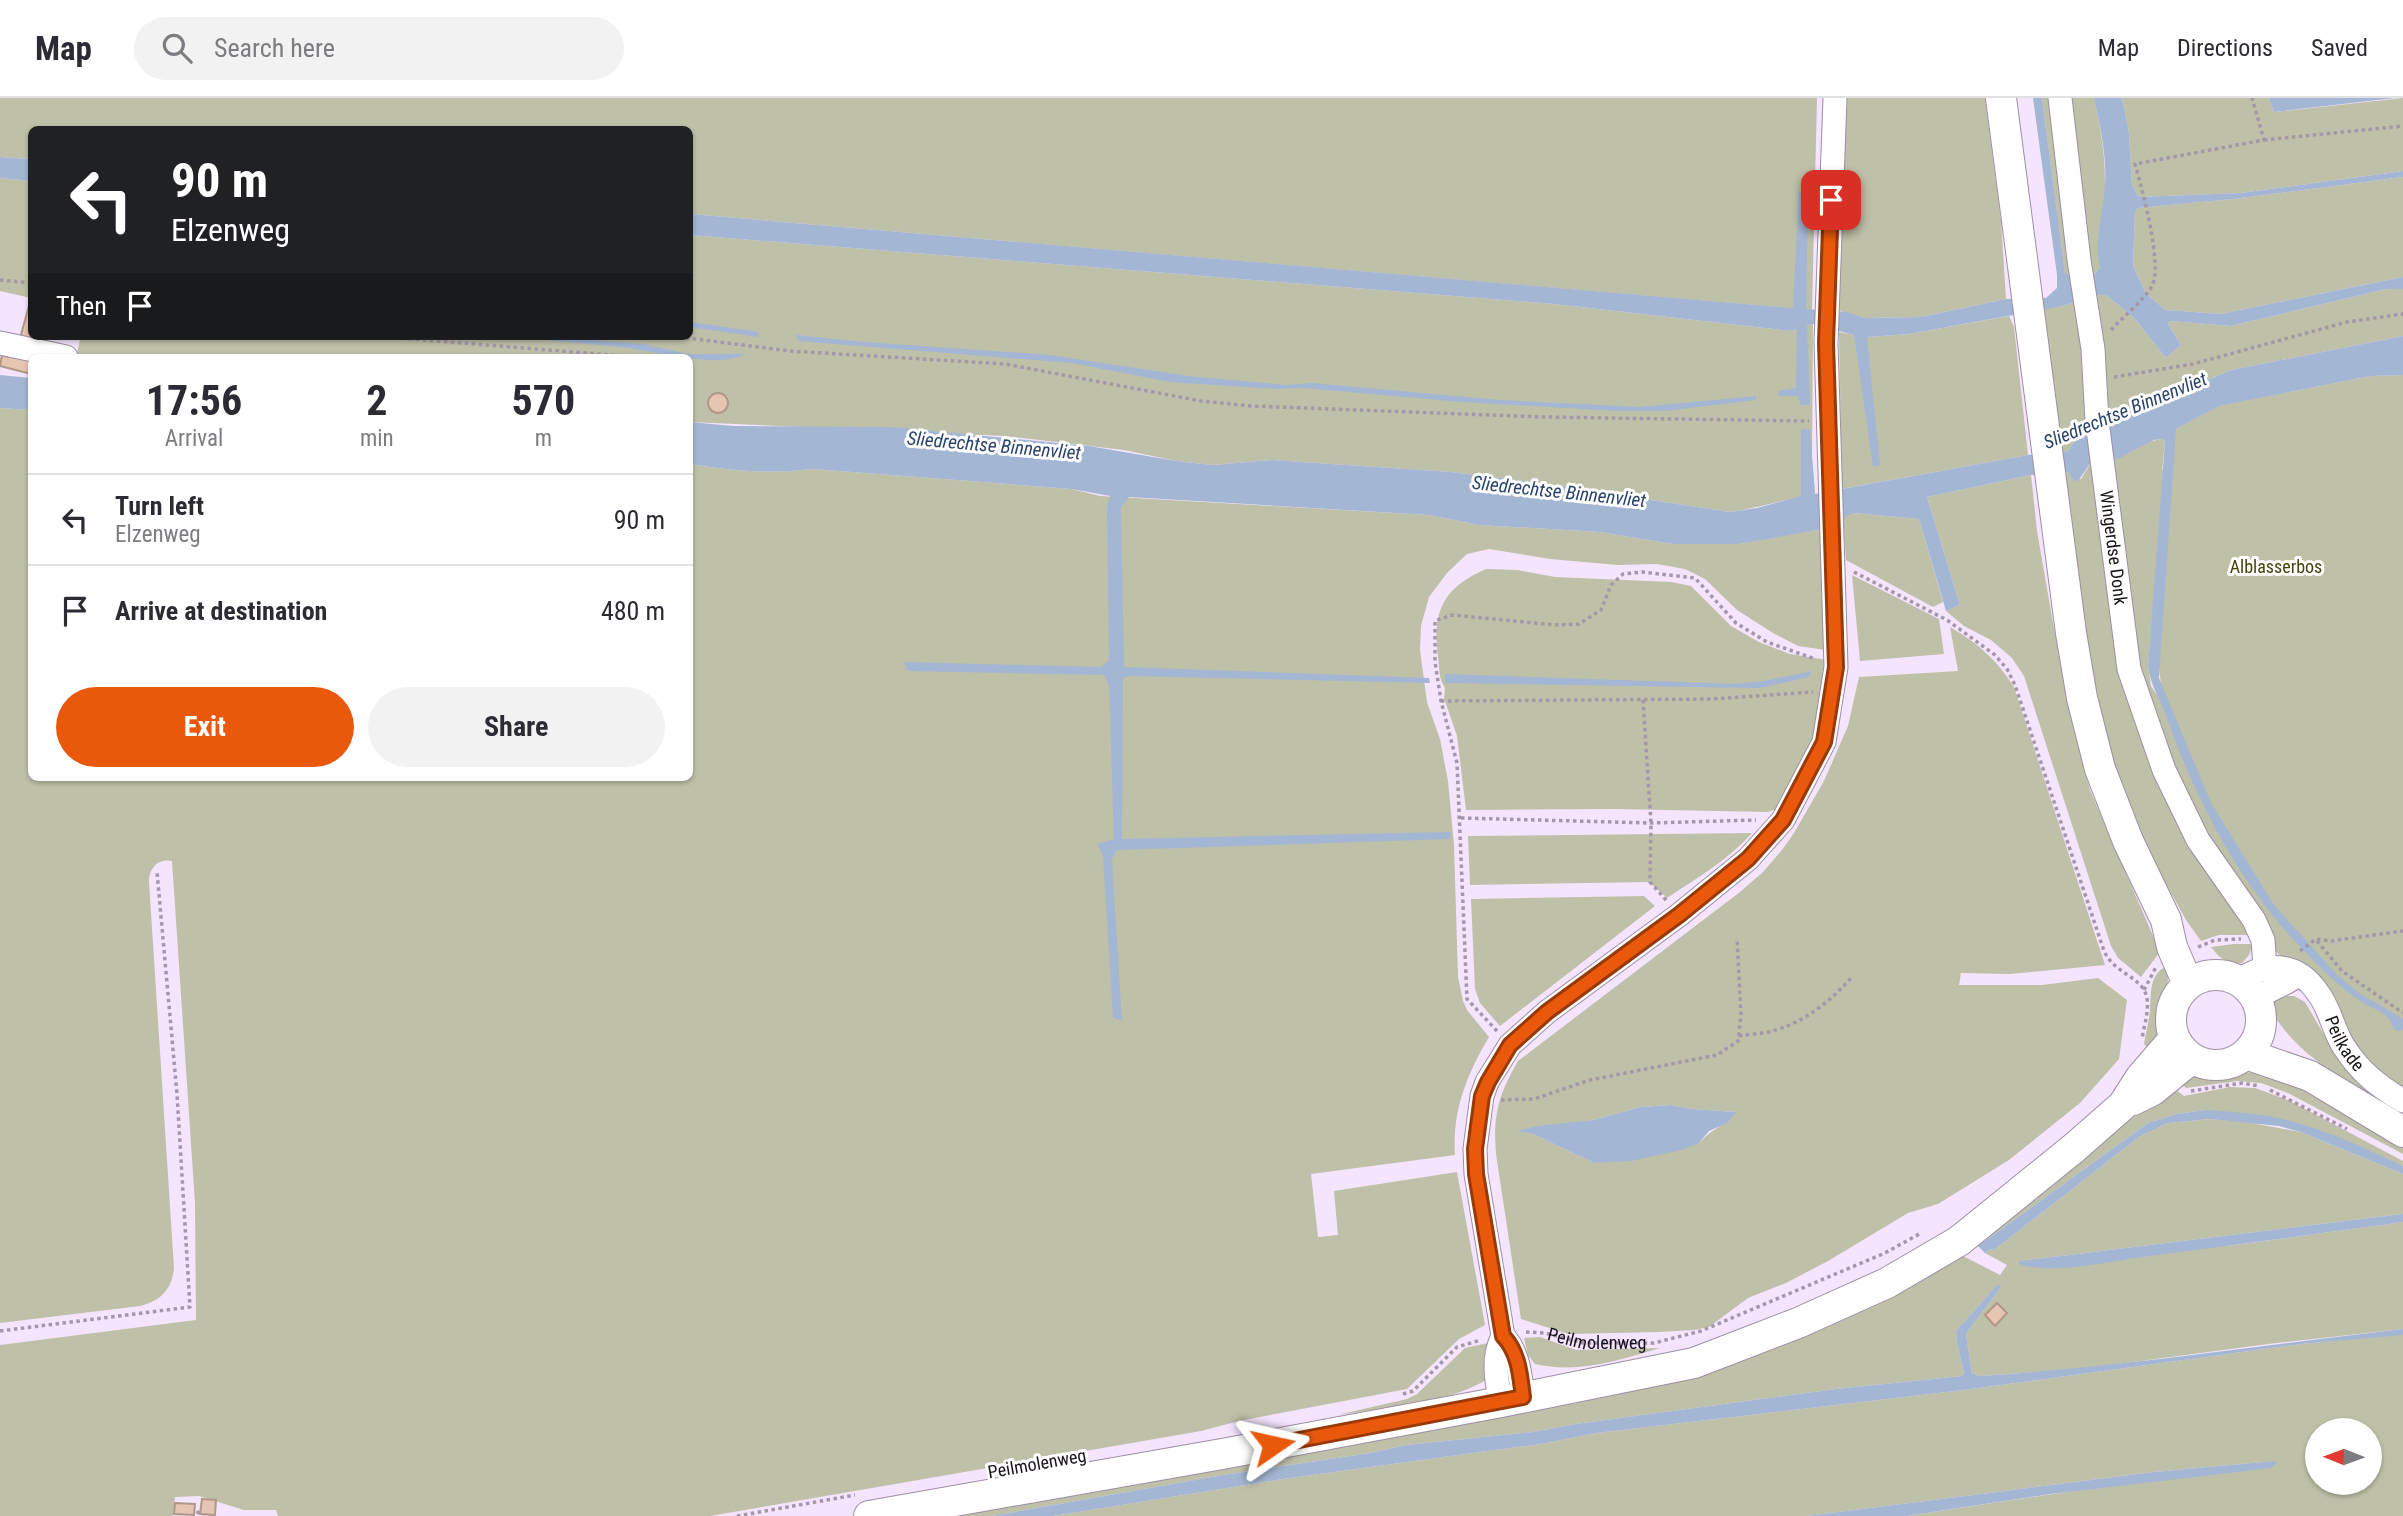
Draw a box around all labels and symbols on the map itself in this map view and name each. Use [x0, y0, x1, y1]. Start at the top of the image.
pin [1801, 170, 1861, 230]
water label: Sliedrechtse Binnenvliet [2040, 367, 2211, 454]
water label: Sliedrechtse Binnenvliet [906, 426, 1082, 465]
water label: Sliedrechtse Binnenvliet [1471, 471, 1647, 512]
street label: Wingerdse Donk [2096, 489, 2132, 606]
park label: Alblasserbos [2230, 556, 2322, 577]
street label: Peilkade [2321, 1013, 2369, 1075]
street label: Peilmolenweg [1546, 1323, 1646, 1354]
position arrow [1236, 1408, 1310, 1482]
north arrow [2305, 1418, 2382, 1494]
street label: Peilmolenweg [986, 1445, 1088, 1482]

